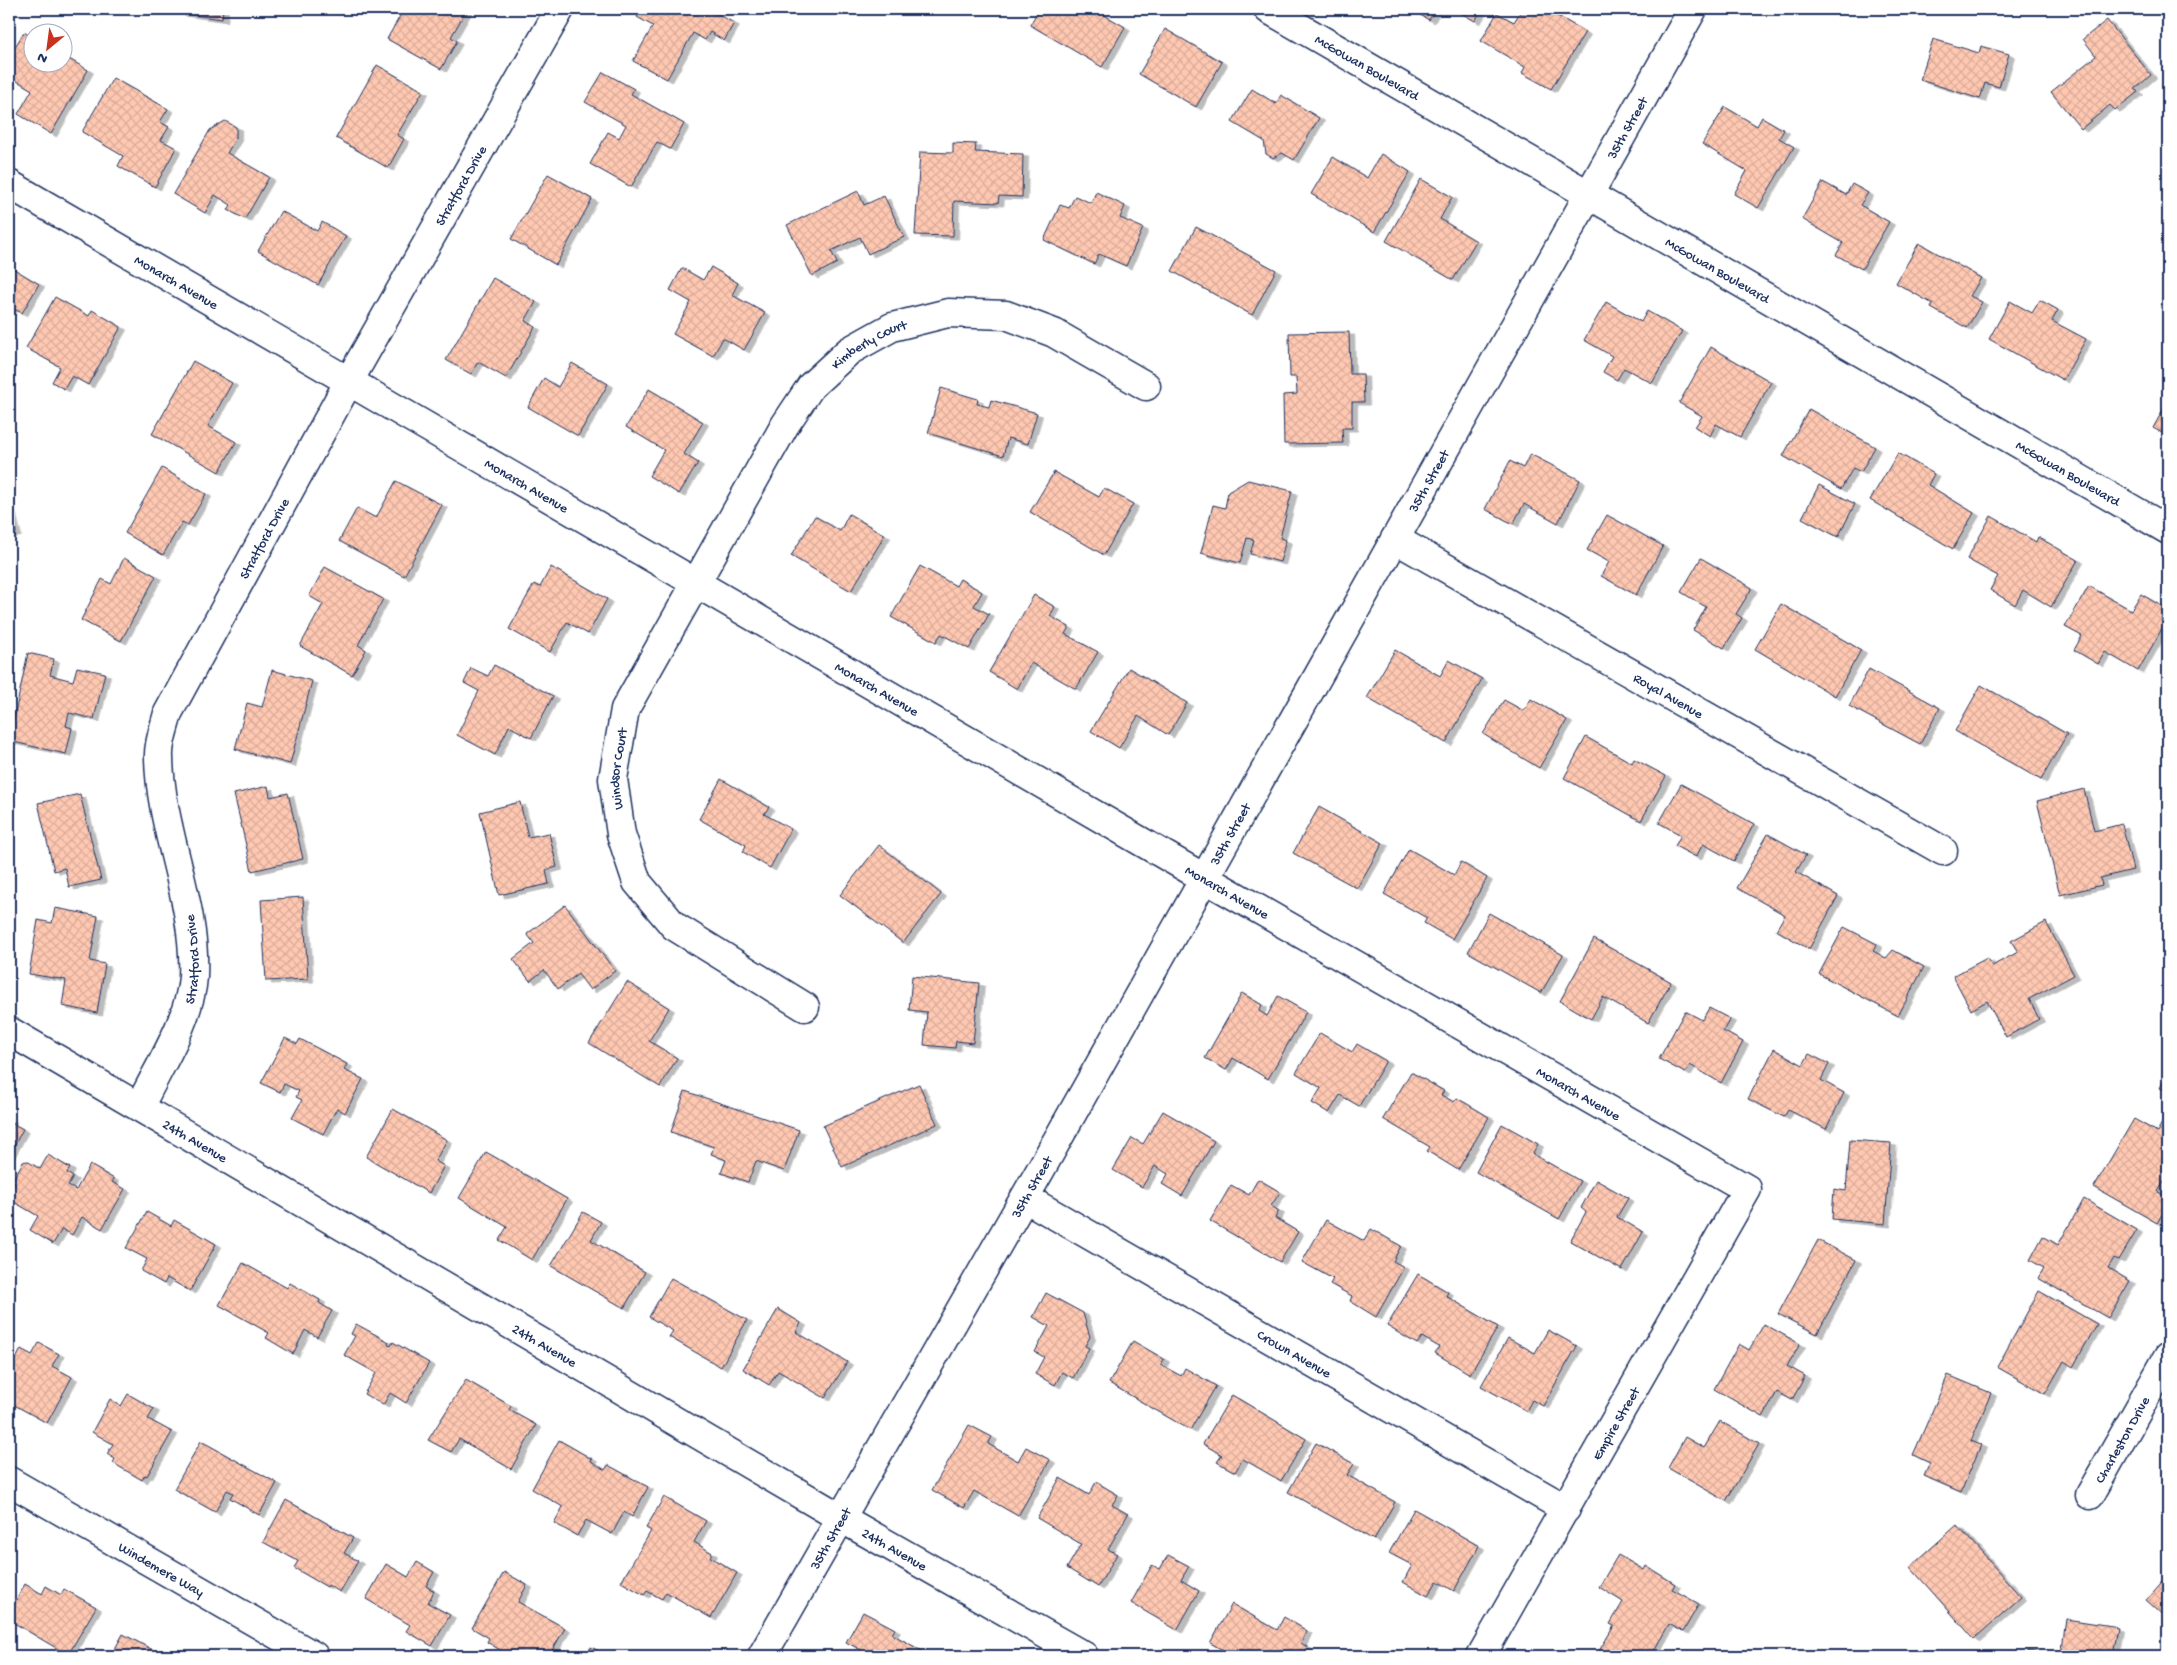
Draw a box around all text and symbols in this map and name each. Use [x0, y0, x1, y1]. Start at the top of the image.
north arrow [22, 22, 72, 72]
street label: McGowan Boulevard [1311, 32, 1423, 107]
text: N [35, 48, 51, 67]
street label: 35th Street [1604, 94, 1653, 164]
street label: Stratford Drive [433, 143, 492, 229]
street label: McGowan Boulevard [1662, 235, 1774, 309]
street label: Monarch Avenue [131, 253, 221, 315]
street label: Kimberly Court [829, 317, 910, 374]
street label: McGowan Boulevard [2012, 438, 2124, 512]
street label: 35th Street [1405, 447, 1455, 517]
street label: Monarch Avenue [481, 456, 571, 518]
street label: Stratford Drive [237, 495, 295, 583]
street label: Monarch Avenue [831, 659, 922, 722]
street label: Royal Avenue [1629, 670, 1706, 724]
street label: Windsor Court [607, 726, 633, 811]
street label: 35th Street [1207, 800, 1257, 870]
street label: Monarch Avenue [1181, 863, 1272, 925]
street label: Stratford Drive [182, 912, 204, 1006]
street label: Monarch Avenue [1533, 1064, 1623, 1126]
street label: 24th Avenue [159, 1117, 230, 1168]
street label: 35th Street [1008, 1153, 1058, 1223]
street label: 24th Avenue [508, 1321, 580, 1373]
street label: Crown Avenue [1253, 1327, 1334, 1384]
street label: Empire Street [1589, 1384, 1646, 1464]
street label: Charleston Drive [2092, 1393, 2155, 1487]
street label: 35th Street [807, 1504, 857, 1574]
street label: 24th Avenue [858, 1526, 930, 1576]
street label: Windemere Way [114, 1539, 207, 1602]

